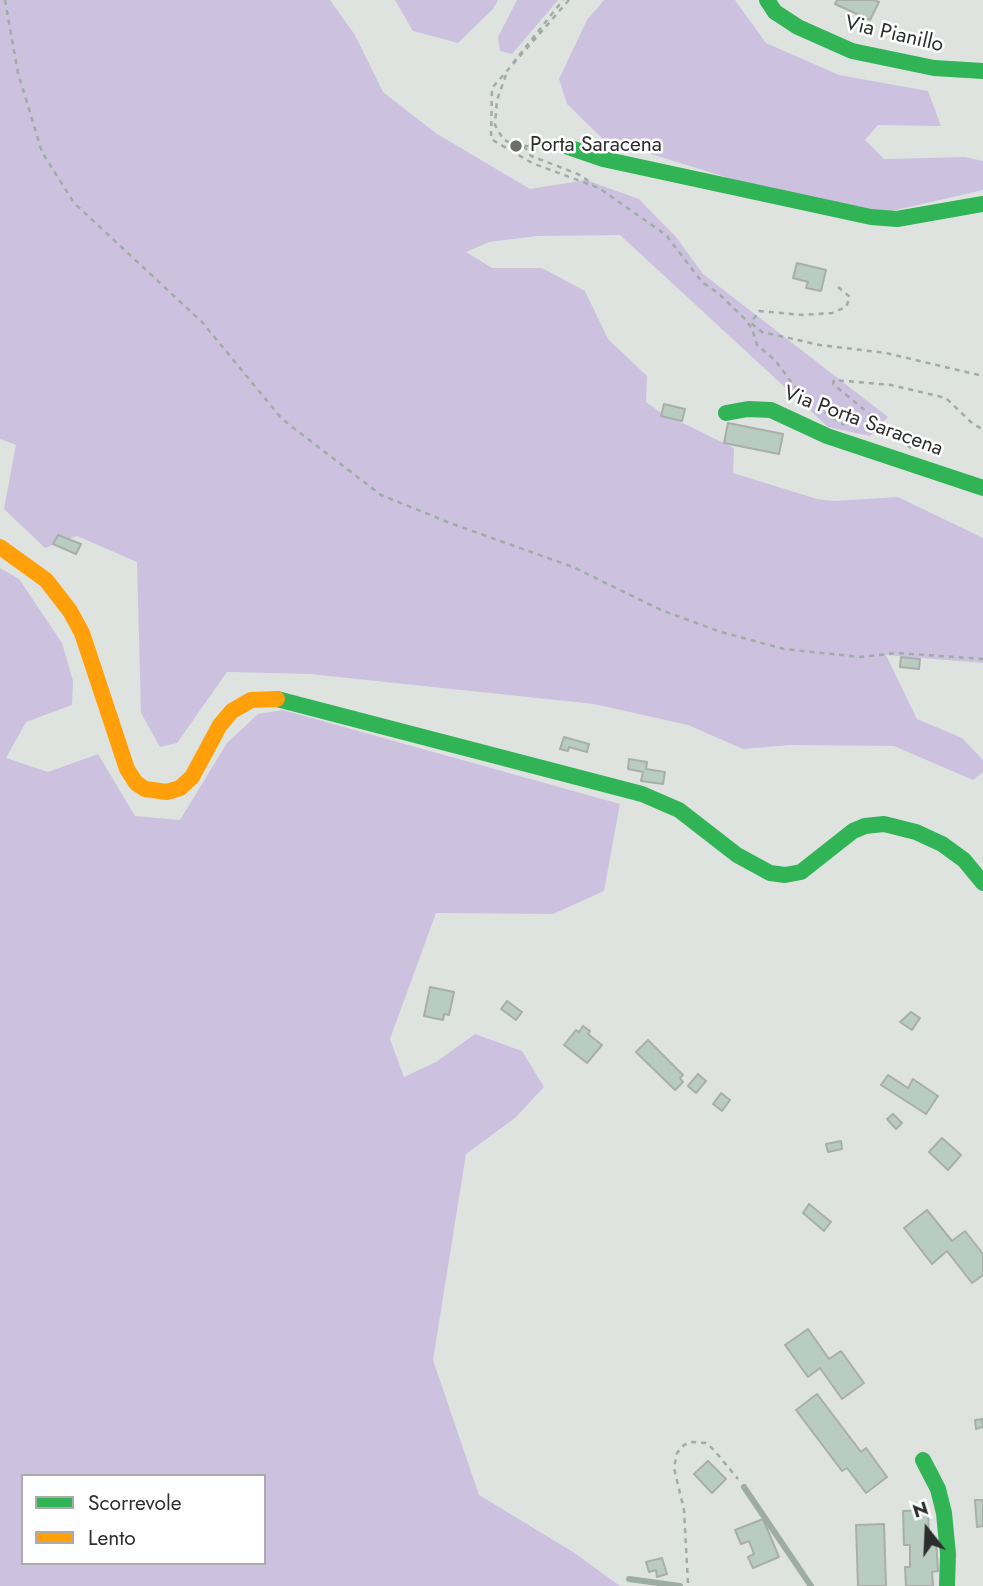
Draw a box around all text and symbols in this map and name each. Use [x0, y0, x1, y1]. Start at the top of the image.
street label: Via Pianillo [842, 11, 946, 59]
place label: Porta Saracena [530, 133, 662, 159]
marker: Porta Saracena [508, 138, 524, 154]
street label: Via Porta Saracena [780, 381, 946, 463]
legend [21, 1474, 266, 1565]
text: Scorrevole [88, 1488, 182, 1518]
text: N [909, 1494, 932, 1525]
north arrow [892, 1495, 962, 1565]
text: Lento [88, 1523, 136, 1553]

